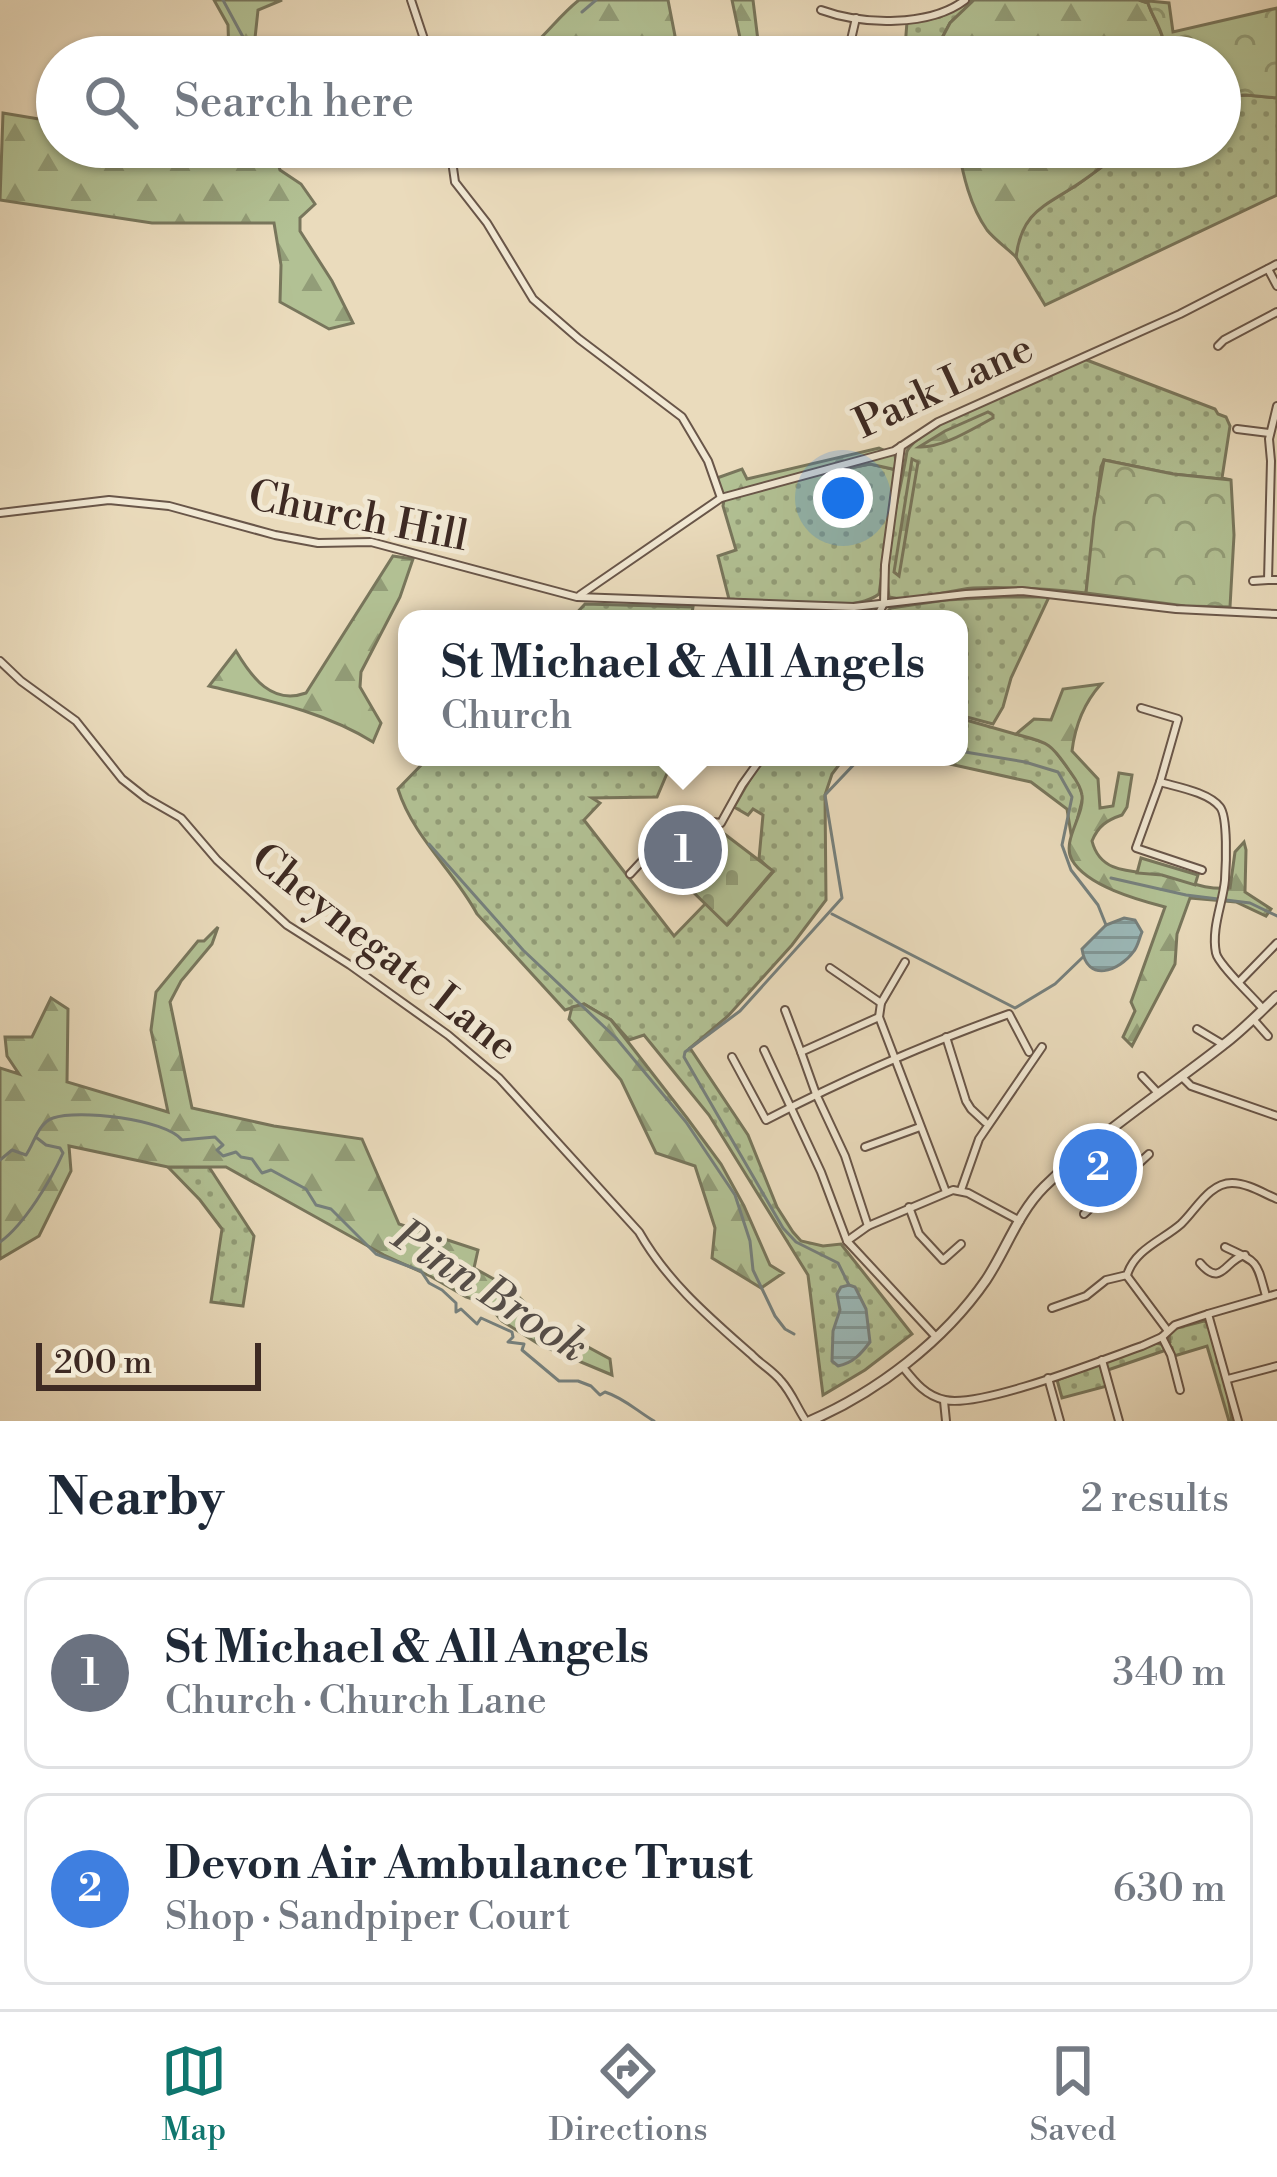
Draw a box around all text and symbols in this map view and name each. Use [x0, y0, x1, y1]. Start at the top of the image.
search box [36, 36, 1241, 168]
icon: search [78, 69, 144, 135]
text: Search here [174, 74, 414, 131]
street label: Park Lane [846, 323, 1042, 451]
your location [813, 468, 873, 528]
street label: Church Hill [244, 470, 472, 564]
popup [398, 610, 968, 766]
text: St Michael & All Angels [441, 635, 925, 692]
text: Church [441, 692, 572, 741]
pin: 1 [644, 805, 722, 895]
street label: Cheynegate Lane [239, 832, 528, 1074]
pin: 2 [1059, 1123, 1137, 1213]
water label: Pinn Brook [380, 1207, 598, 1376]
scale bar [36, 1337, 261, 1390]
text: 200 m [54, 1343, 152, 1384]
text: Nearby [48, 1467, 224, 1531]
text: 2 results [1081, 1475, 1229, 1524]
text: St Michael & All Angels [165, 1620, 649, 1677]
text: 1 [81, 1649, 99, 1698]
text: 340 m [1113, 1649, 1226, 1698]
text: Church · Church Lane [165, 1677, 547, 1726]
text: Devon Air Ambulance Trust [165, 1836, 753, 1893]
text: 2 [78, 1865, 102, 1914]
text: 630 m [1113, 1865, 1226, 1914]
text: Shop · Sandpiper Court [165, 1893, 570, 1942]
tab: Map [161, 2038, 227, 2151]
tab: Directions [549, 2038, 708, 2151]
tab: Saved [1029, 2038, 1116, 2151]

